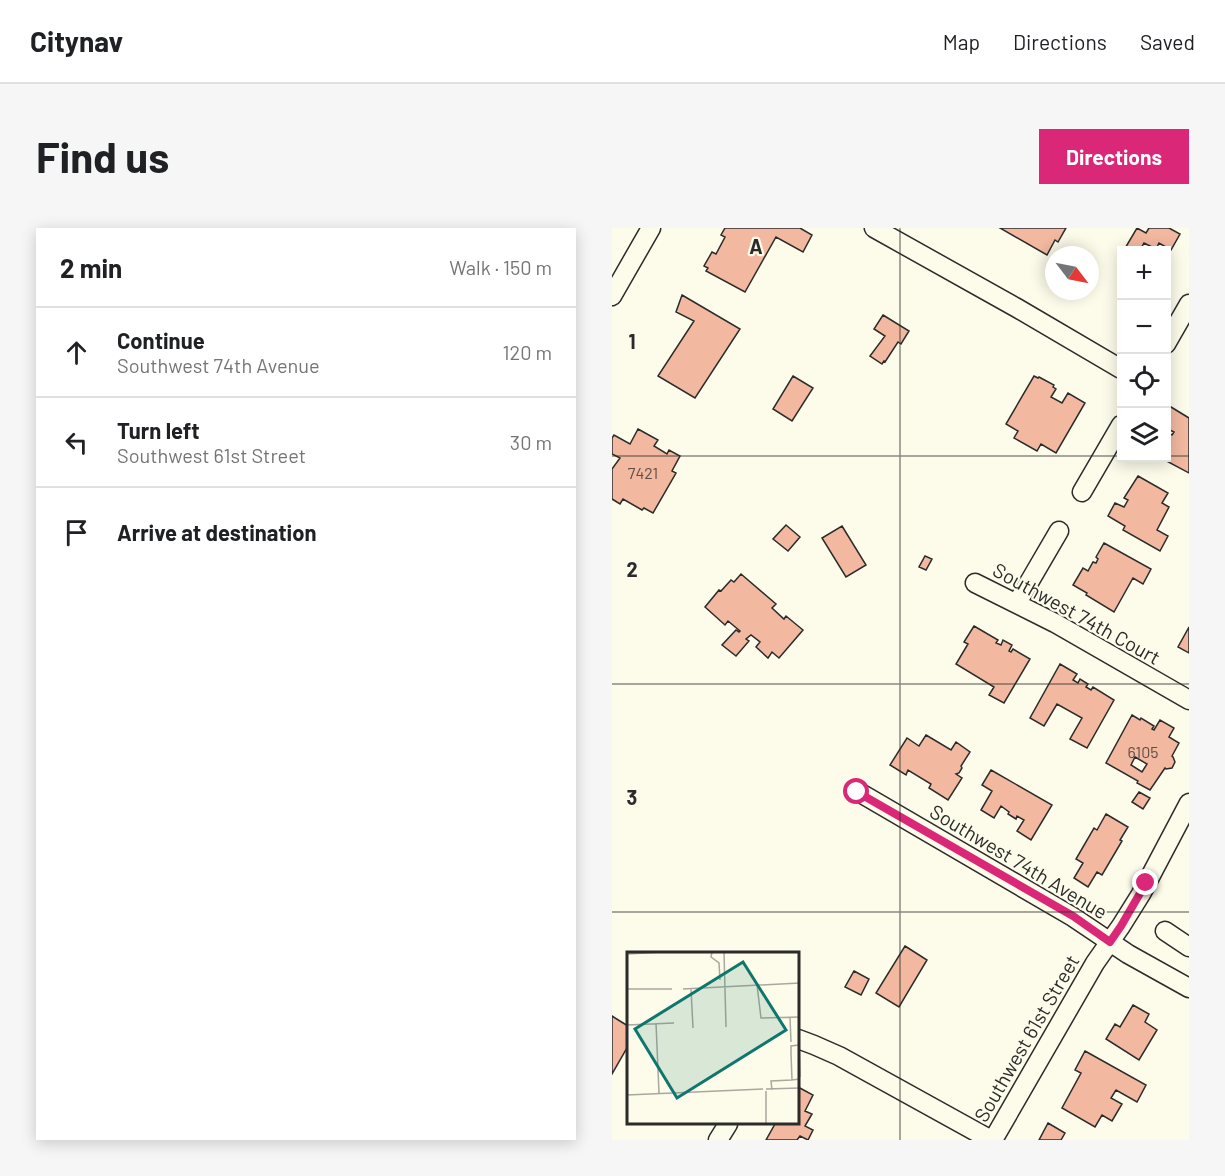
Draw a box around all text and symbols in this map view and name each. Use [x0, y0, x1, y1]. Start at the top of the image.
text: Citynav [30, 24, 123, 58]
text: Map [943, 29, 980, 54]
text: Directions [1013, 29, 1107, 54]
text: Saved [1140, 29, 1195, 54]
button: Directions [1039, 129, 1189, 184]
text: Find us [36, 131, 169, 181]
text: A [749, 234, 763, 258]
north arrow [1045, 246, 1099, 300]
map controls [1117, 246, 1171, 462]
button: + [1117, 246, 1171, 300]
text: 2 min [60, 252, 122, 283]
text: Walk · 150 m [449, 255, 552, 279]
button: − [1117, 300, 1171, 354]
text: Continue [117, 327, 205, 353]
text: 1 [628, 329, 636, 353]
icon: ahead [60, 336, 93, 369]
text: 120 m [502, 340, 552, 364]
text: Southwest 74th Avenue [117, 353, 320, 377]
button: locate [1117, 354, 1171, 408]
button: layers [1117, 408, 1171, 462]
text: Turn left [117, 417, 200, 443]
icon: left [60, 426, 93, 459]
text: 30 m [510, 430, 552, 454]
text: Southwest 61st Street [117, 443, 306, 467]
house number: 7421 [628, 463, 658, 482]
icon: arrive [60, 516, 93, 549]
text: Arrive at destination [117, 519, 316, 545]
text: 2 [626, 557, 638, 581]
street label: Southwest 74th Court [989, 557, 1165, 669]
house number: 6105 [1128, 742, 1158, 761]
route start [843, 778, 869, 804]
text: 3 [627, 785, 637, 809]
street label: Southwest 74th Avenue [926, 799, 1112, 923]
route end [1132, 869, 1158, 895]
street label: Southwest 61st Street [968, 950, 1084, 1126]
inset map [627, 952, 800, 1125]

